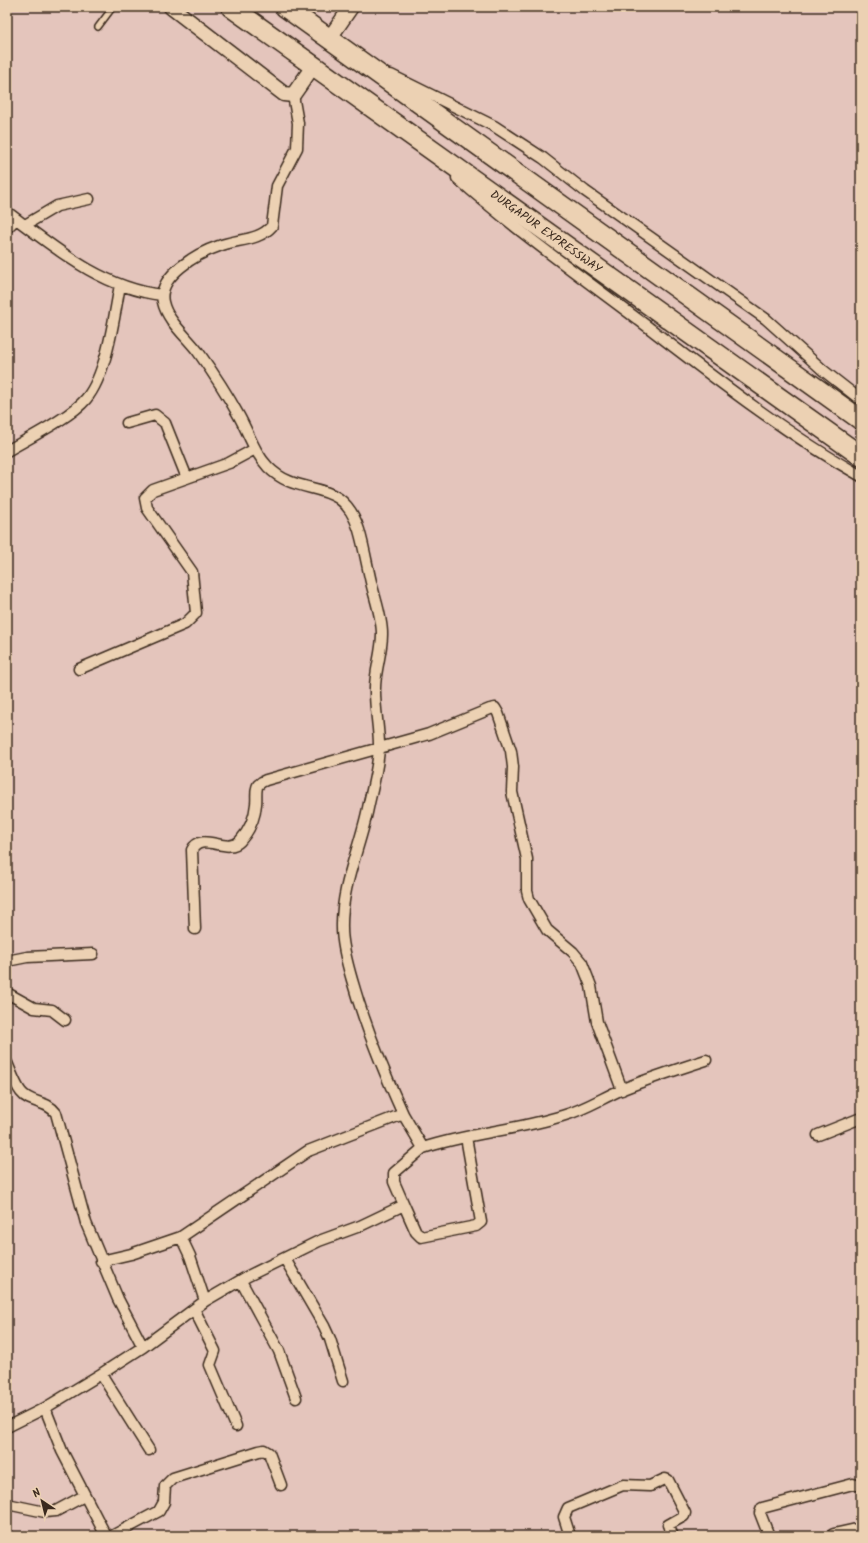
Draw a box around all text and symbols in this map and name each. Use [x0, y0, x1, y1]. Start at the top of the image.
street label: DURGAPUR EXPRESSWAY [486, 186, 607, 279]
north arrow [22, 1481, 62, 1521]
text: N [29, 1484, 45, 1503]

